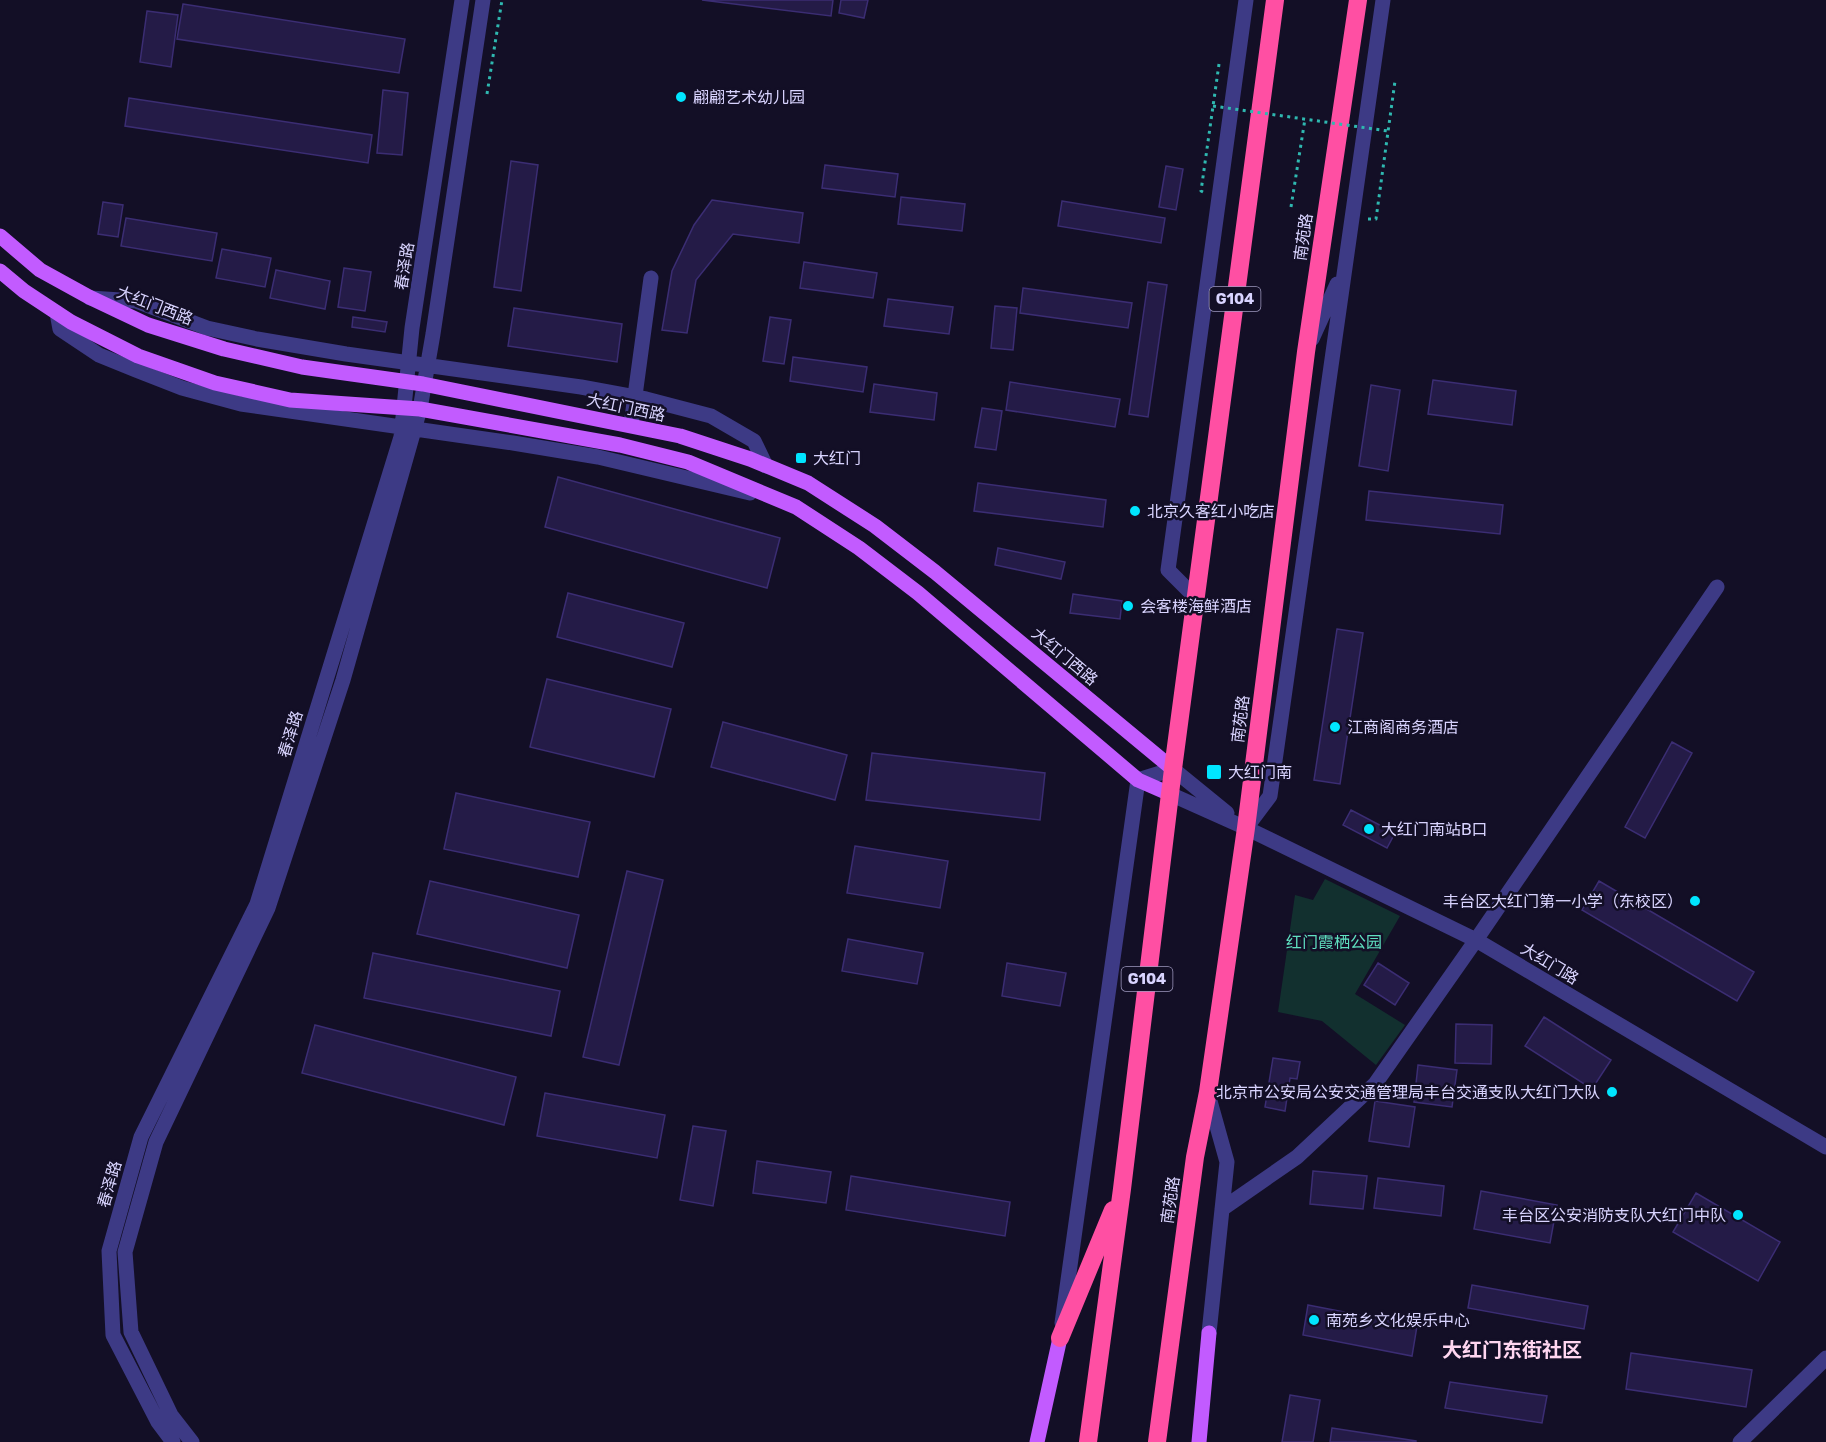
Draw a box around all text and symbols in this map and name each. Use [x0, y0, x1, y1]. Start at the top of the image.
place label: 翩翩艺术幼儿园 [693, 88, 805, 107]
marker: 翩翩艺术幼儿园 [674, 90, 688, 104]
street label: 南苑路 [1291, 212, 1316, 262]
street label: 春泽路 [391, 241, 418, 291]
street label: 大红门西路 [114, 282, 196, 329]
road number: G104 [1210, 287, 1260, 311]
street label: 大红门西路 [585, 390, 667, 425]
place label: 大红门 [813, 449, 861, 468]
marker: 大红门 [794, 451, 808, 465]
place label: 北京久客红小吃店 [1147, 502, 1275, 521]
marker: 北京久客红小吃店 [1128, 504, 1142, 518]
place label: 会客楼海鲜酒店 [1140, 597, 1252, 616]
marker: 会客楼海鲜酒店 [1121, 599, 1135, 613]
street label: 大红门西路 [1028, 623, 1101, 689]
street label: 南苑路 [1228, 694, 1253, 744]
street label: 春泽路 [274, 708, 307, 760]
place label: 江商阁商务酒店 [1347, 718, 1459, 737]
marker: 江商阁商务酒店 [1328, 720, 1342, 734]
marker: 大红门南 [1205, 763, 1223, 781]
place label: 大红门南 [1228, 763, 1292, 782]
place label: 大红门南站B口 [1381, 820, 1488, 839]
marker: 大红门南站B口 [1362, 822, 1376, 836]
place label: 丰台区大红门第一小学（东校区） [1443, 892, 1683, 911]
marker: 丰台区大红门第一小学（东校区） [1688, 894, 1702, 908]
park label: 红门霞栖公园 [1286, 933, 1382, 952]
street label: 大红门路 [1517, 939, 1582, 988]
road number: G104 [1122, 967, 1172, 991]
place label: 北京市公安局公安交通管理局丰台交通支队大红门大队 [1216, 1083, 1600, 1102]
marker: 北京市公安局公安交通管理局丰台交通支队大红门大队 [1605, 1085, 1619, 1099]
street label: 春泽路 [94, 1158, 125, 1210]
street label: 南苑路 [1158, 1175, 1183, 1225]
place label: 丰台区公安消防支队大红门中队 [1502, 1206, 1726, 1225]
marker: 丰台区公安消防支队大红门中队 [1731, 1208, 1745, 1222]
place label: 南苑乡文化娱乐中心 [1326, 1311, 1470, 1330]
marker: 南苑乡文化娱乐中心 [1307, 1313, 1321, 1327]
district label: 大红门东街社区 [1442, 1338, 1582, 1362]

